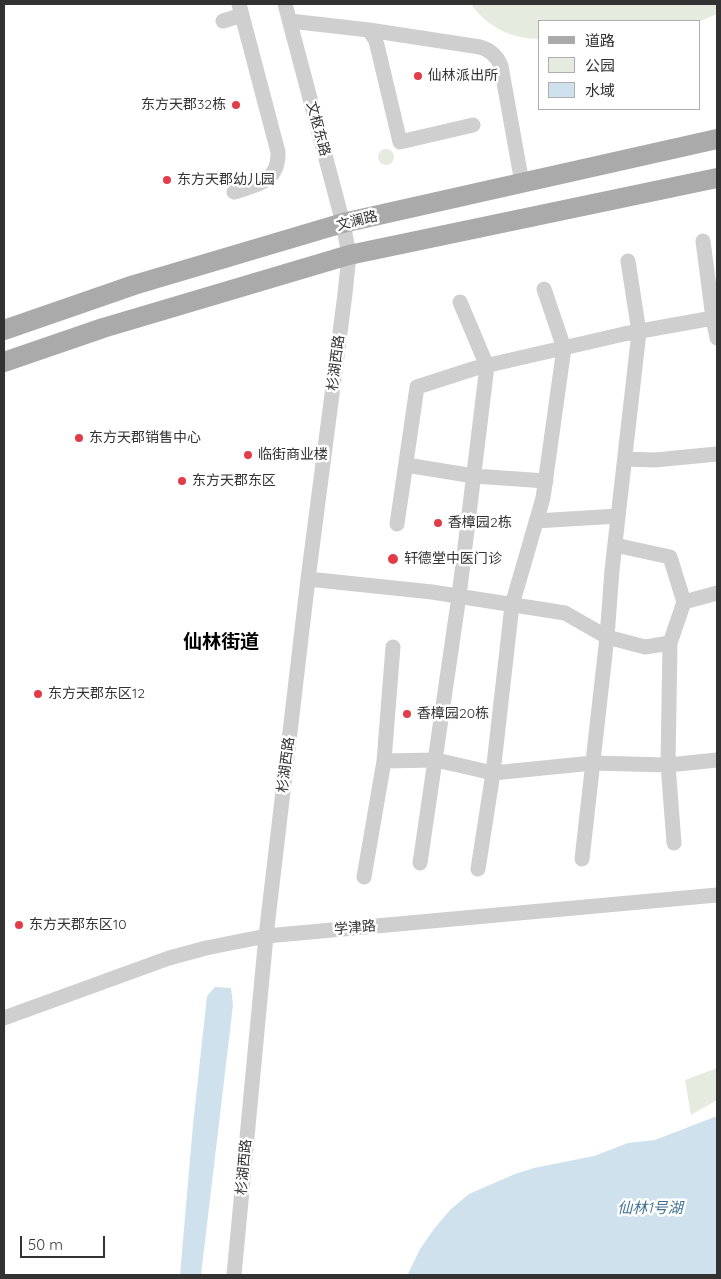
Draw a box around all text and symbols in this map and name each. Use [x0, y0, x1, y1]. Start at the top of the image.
legend [538, 20, 701, 110]
text: 道路 [585, 31, 615, 50]
text: 公园 [585, 56, 615, 75]
place label: 仙林派出所 [428, 68, 498, 84]
marker: 仙林派出所 [412, 70, 424, 82]
text: 水域 [585, 81, 615, 100]
place label: 东方天郡32栋 [141, 97, 226, 113]
marker: 东方天郡32栋 [230, 99, 242, 111]
street label: 文枢东路 [303, 100, 333, 158]
place label: 东方天郡幼儿园 [177, 172, 275, 188]
marker: 东方天郡幼儿园 [161, 174, 173, 186]
street label: 文澜路 [335, 208, 379, 234]
street label: 杉湖西路 [324, 334, 348, 392]
place label: 东方天郡销售中心 [89, 430, 201, 446]
marker: 东方天郡销售中心 [73, 432, 85, 444]
place label: 临街商业楼 [258, 447, 328, 463]
marker: 临街商业楼 [242, 449, 254, 461]
place label: 东方天郡东区 [192, 473, 276, 489]
marker: 东方天郡东区 [176, 475, 188, 487]
place label: 香樟园2栋 [448, 515, 512, 531]
marker: 香樟园2栋 [432, 517, 444, 529]
place label: 轩德堂中医门诊 [404, 551, 502, 567]
marker: 轩德堂中医门诊 [386, 552, 400, 566]
district label: 仙林街道 [183, 631, 259, 653]
place label: 东方天郡东区12 [48, 686, 145, 702]
marker: 东方天郡东区12 [32, 688, 44, 700]
place label: 香樟园20栋 [417, 706, 489, 722]
marker: 香樟园20栋 [401, 708, 413, 720]
street label: 杉湖西路 [274, 736, 298, 794]
place label: 东方天郡东区10 [29, 917, 127, 933]
street label: 学津路 [333, 918, 377, 938]
marker: 东方天郡东区10 [13, 919, 25, 931]
street label: 杉湖西路 [233, 1138, 255, 1196]
water label: 仙林1号湖 [617, 1199, 683, 1217]
scale bar [22, 1226, 108, 1258]
text: 50 m [28, 1235, 63, 1254]

